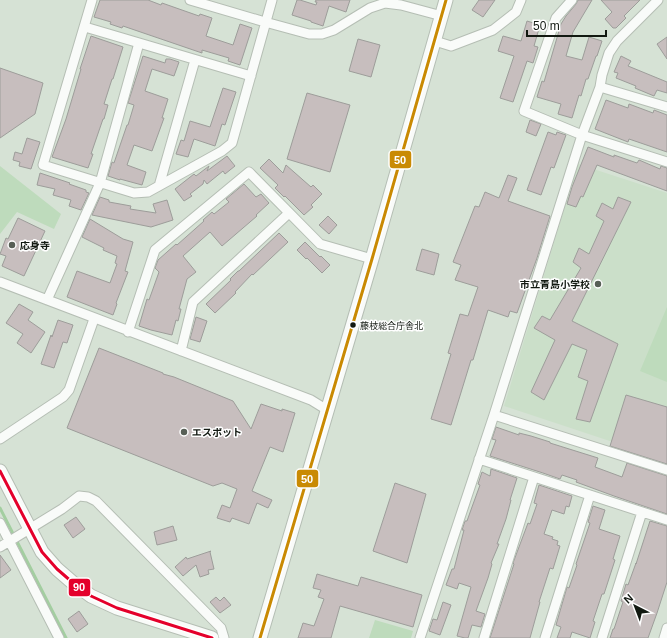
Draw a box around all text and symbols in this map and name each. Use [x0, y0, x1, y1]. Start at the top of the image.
scale bar [527, 12, 606, 38]
text: 50 m [533, 19, 560, 33]
line badge: 50 [389, 150, 412, 169]
text: 50 [394, 154, 406, 166]
marker: 応身寺 [7, 240, 17, 250]
place label: 応身寺 [19, 240, 50, 251]
place label: 市立青島小学校 [520, 279, 590, 290]
marker: 市立青島小学校 [593, 279, 603, 289]
marker: 藤枝総合庁舎北 [348, 320, 358, 330]
place label: 藤枝総合庁舎北 [360, 321, 423, 331]
marker: エスポット [179, 427, 189, 437]
place label: エスポット [192, 427, 242, 438]
line badge: 50 [296, 469, 319, 488]
text: 50 [301, 473, 313, 485]
line badge: 90 [68, 578, 91, 597]
text: 90 [73, 581, 85, 593]
north arrow [615, 586, 655, 626]
text: N [621, 591, 635, 606]

